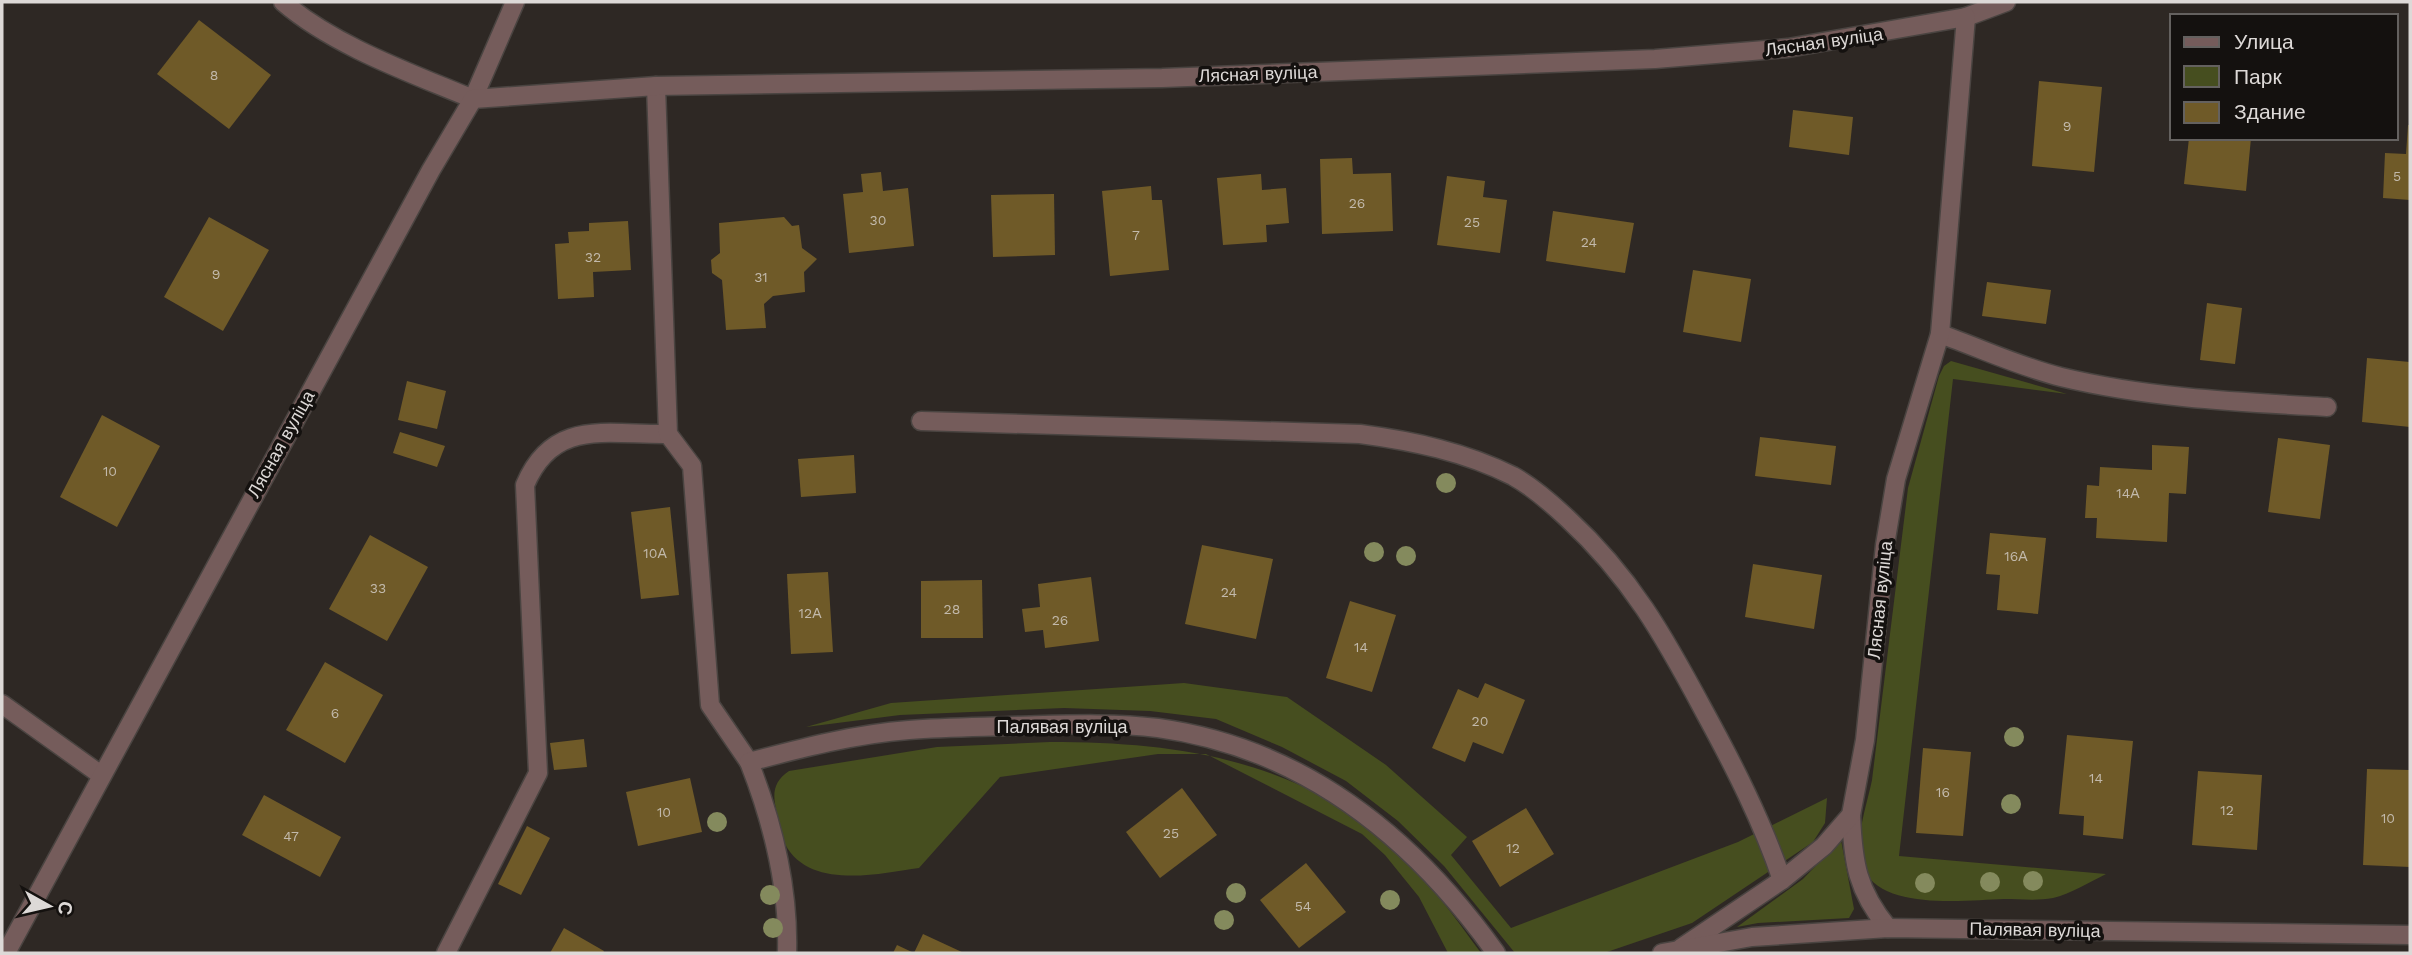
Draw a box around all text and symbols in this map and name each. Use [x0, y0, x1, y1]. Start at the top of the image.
legend [2170, 14, 2398, 140]
street label: Лясная вуліца [1764, 23, 1885, 60]
text: Улица [2234, 29, 2294, 54]
street label: Лясная вуліца [1198, 61, 1319, 86]
text: Парк [2234, 64, 2282, 89]
house number: 8 [210, 67, 218, 83]
text: Здание [2234, 99, 2306, 124]
house number: 9 [2063, 118, 2071, 134]
house number: 5 [2393, 168, 2401, 184]
house number: 26 [1349, 195, 1365, 211]
house number: 30 [870, 212, 886, 228]
house number: 25 [1464, 214, 1480, 230]
house number: 7 [1132, 227, 1140, 243]
house number: 24 [1581, 234, 1597, 250]
house number: 32 [585, 249, 601, 265]
house number: 9 [212, 266, 220, 282]
house number: 31 [754, 269, 768, 285]
street label: Лясная вуліца [243, 386, 319, 501]
house number: 10 [103, 463, 117, 479]
house number: 14А [2116, 485, 2140, 501]
street label: Лясная вуліца [1863, 539, 1896, 660]
house number: 10А [643, 545, 667, 561]
house number: 16А [2004, 548, 2028, 564]
house number: 33 [370, 580, 386, 596]
house number: 24 [1221, 584, 1237, 600]
house number: 28 [944, 601, 960, 617]
house number: 12А [799, 605, 822, 621]
house number: 26 [1052, 612, 1068, 628]
house number: 14 [1354, 639, 1368, 655]
house number: 6 [331, 705, 339, 721]
house number: 20 [1472, 713, 1488, 729]
street label: Палявая вуліца [996, 716, 1129, 737]
house number: 14 [2089, 770, 2103, 786]
house number: 16 [1936, 784, 1950, 800]
house number: 12 [2220, 802, 2234, 818]
house number: 10 [657, 804, 671, 820]
house number: 10 [2381, 810, 2395, 826]
house number: 25 [1163, 825, 1179, 841]
house number: 47 [283, 828, 299, 844]
house number: 12 [1506, 840, 1520, 856]
north arrow [14, 871, 84, 941]
house number: 54 [1295, 898, 1311, 914]
text: С [53, 900, 78, 917]
street label: Палявая вуліца [1969, 918, 2102, 941]

